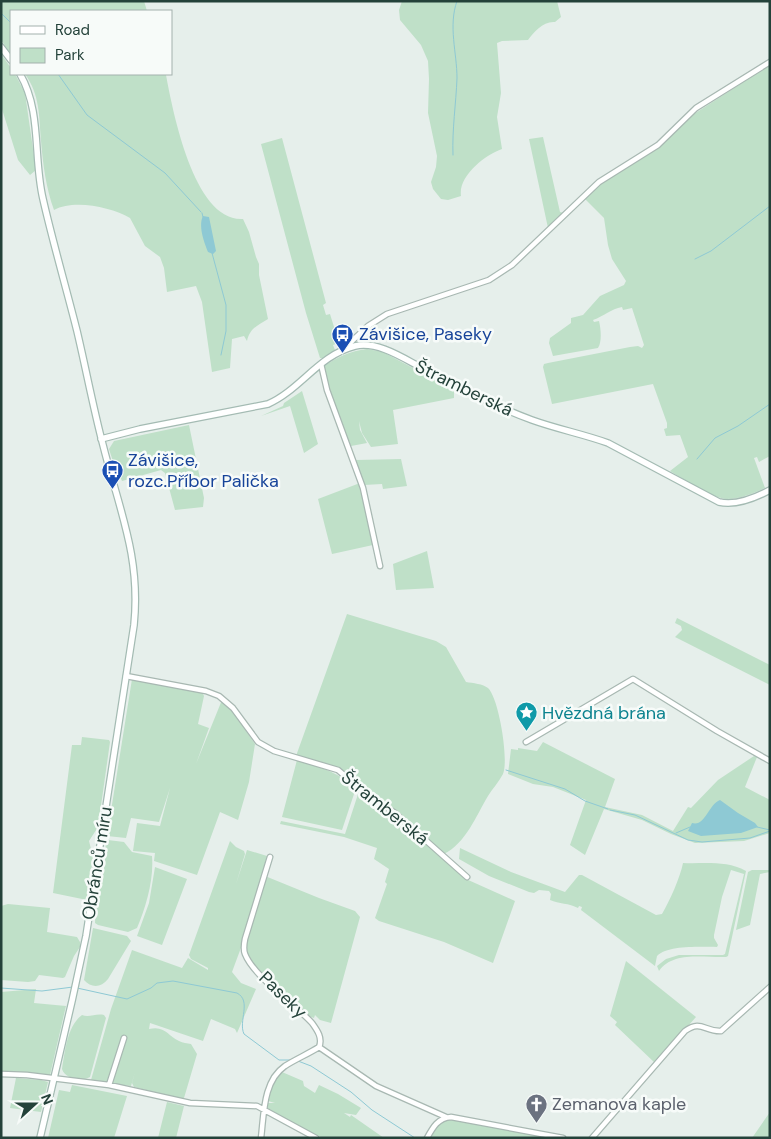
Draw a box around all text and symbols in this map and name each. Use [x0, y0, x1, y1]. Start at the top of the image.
legend [10, 10, 172, 75]
text: Road [55, 20, 90, 40]
text: Park [55, 45, 85, 65]
bus stop icon: Závišice, Paseky [331, 322, 355, 353]
place label: Závišice, Paseky [359, 322, 492, 346]
street label: Štramberská [411, 354, 517, 422]
place label: Závišice, rozc.Příbor Palička [128, 448, 279, 493]
bus stop icon: Závišice, rozc.Příbor Palička [100, 458, 124, 489]
place icon: Hvězdná brána [514, 701, 538, 732]
place label: Hvězdná brána [542, 701, 666, 725]
street label: Štramberská [336, 765, 434, 851]
street label: Obránců míru [76, 805, 118, 921]
street label: Paseky [254, 966, 312, 1024]
north arrow [10, 1079, 60, 1129]
text: N [37, 1091, 57, 1107]
church icon: Zemanova kaple [524, 1092, 548, 1123]
place label: Zemanova kaple [552, 1092, 686, 1116]

